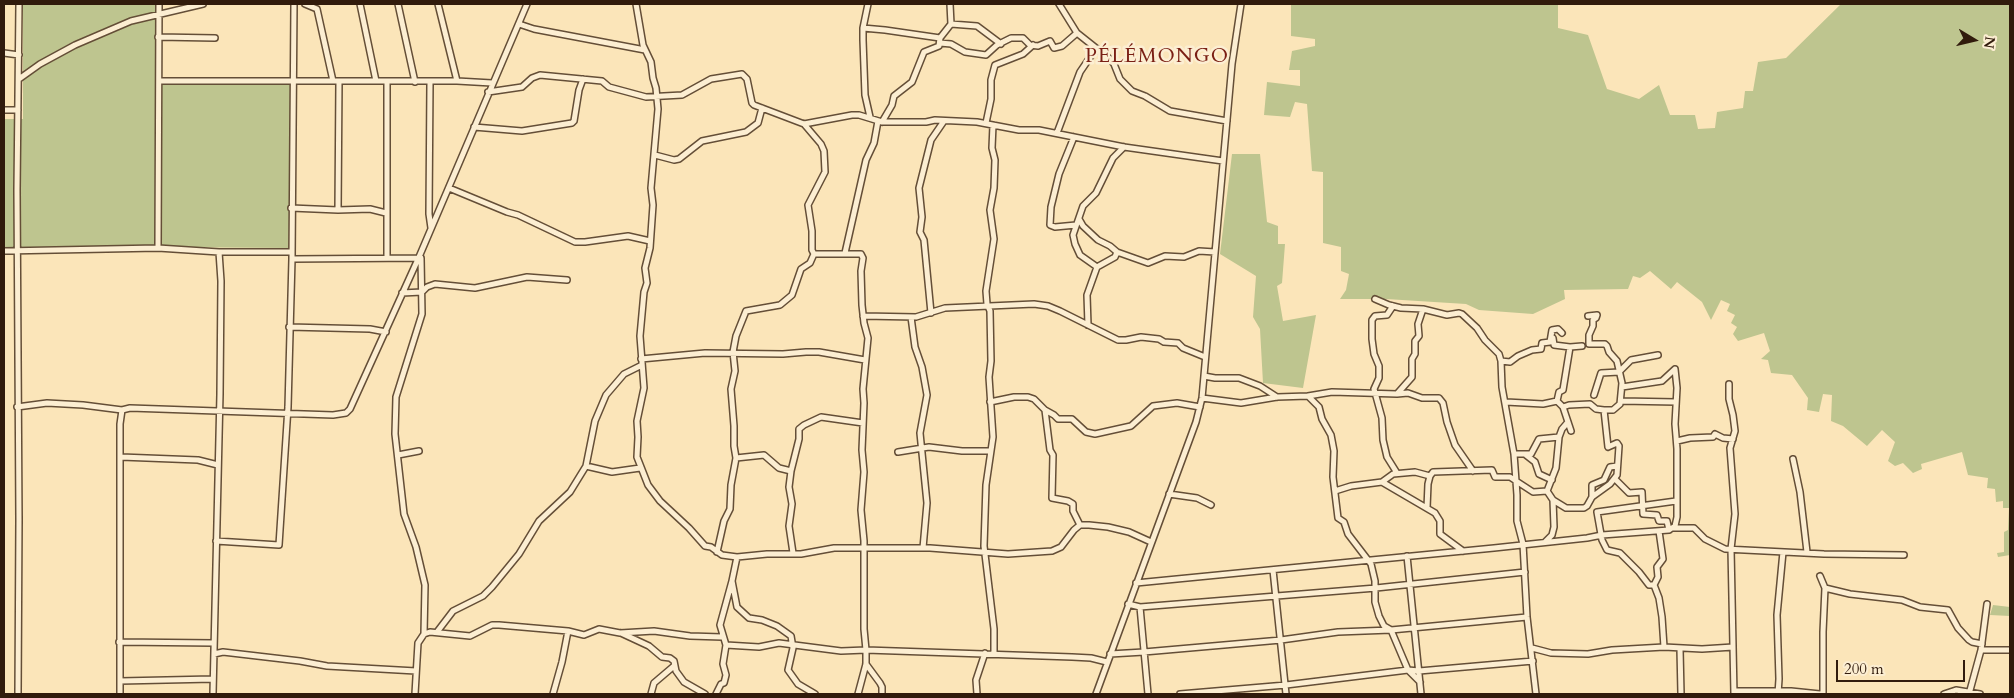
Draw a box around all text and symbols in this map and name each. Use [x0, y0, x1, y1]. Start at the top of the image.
north arrow [1949, 15, 1999, 65]
text: N [1979, 35, 2000, 50]
district label: PÉLÉMONGO [1084, 45, 1230, 69]
scale bar [1839, 650, 1968, 682]
text: 200 m [1844, 659, 1884, 679]

